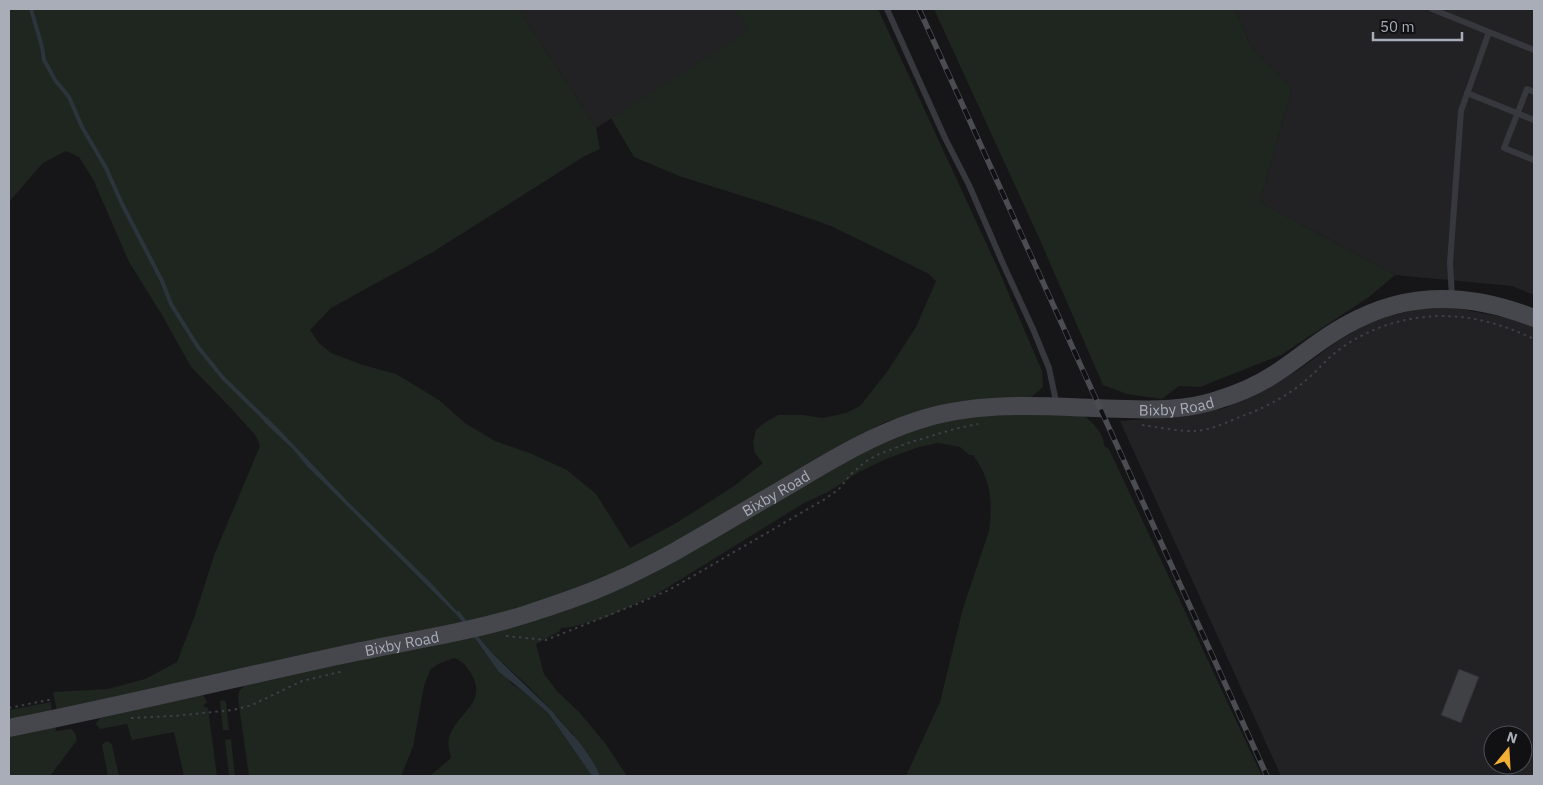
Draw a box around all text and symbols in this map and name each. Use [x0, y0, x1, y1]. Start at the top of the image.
scale bar [1373, 10, 1462, 42]
text: 50 m [1380, 17, 1415, 36]
street label: Bixby Road [1139, 392, 1216, 419]
street label: Bixby Road [738, 466, 813, 520]
street label: Bixby Road [363, 626, 441, 660]
north arrow [1483, 725, 1533, 775]
text: N [1504, 728, 1520, 748]

